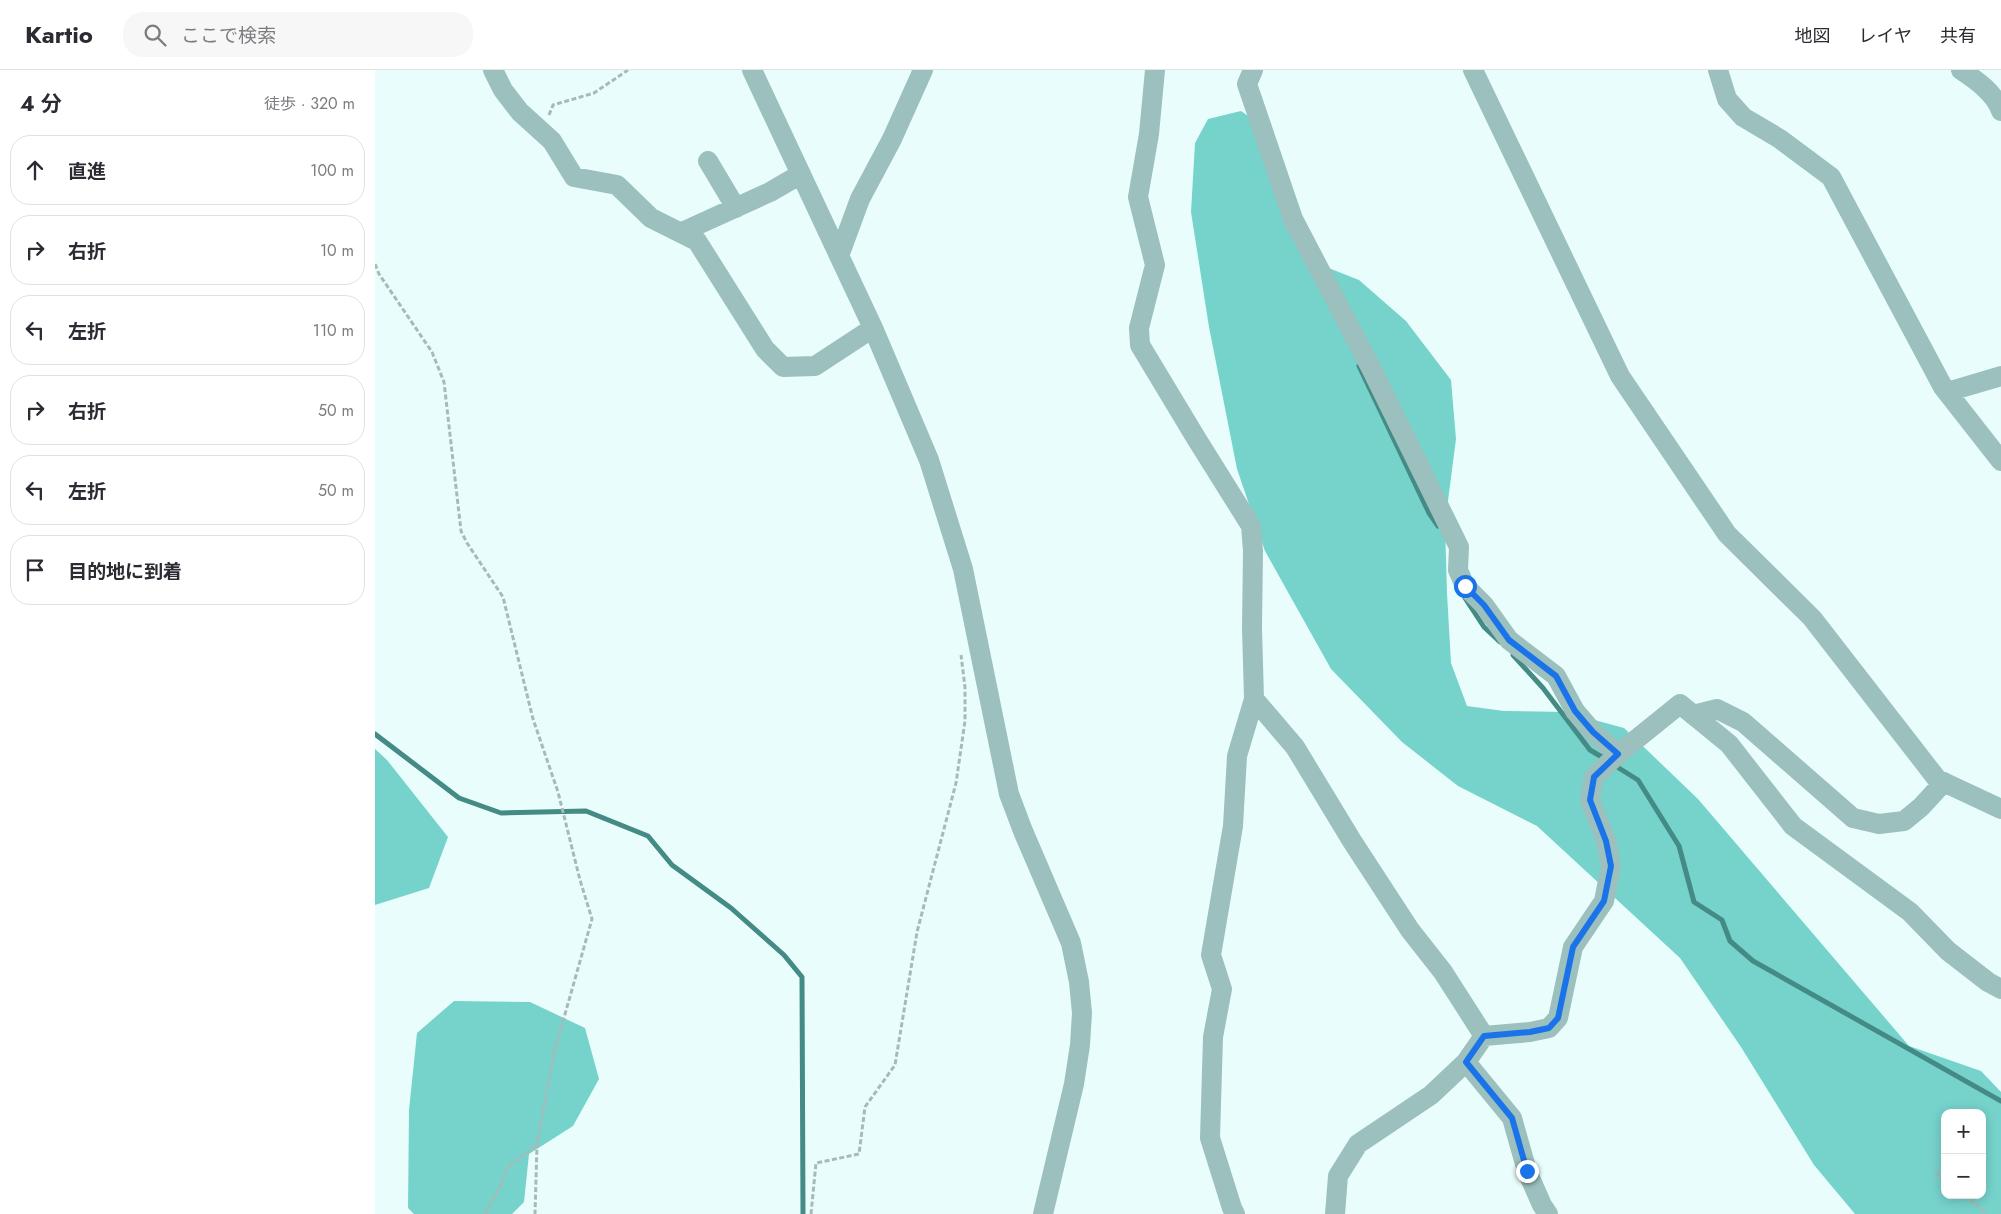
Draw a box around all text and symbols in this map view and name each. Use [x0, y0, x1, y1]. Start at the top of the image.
search box [123, 12, 473, 57]
text: Kartio [25, 17, 93, 52]
icon: search [141, 21, 169, 49]
text: ここで検索 [181, 22, 276, 49]
text: 地図 [1795, 23, 1831, 49]
text: レイヤ [1859, 23, 1912, 49]
text: 共有 [1940, 23, 1976, 49]
text: 4 分 [20, 89, 62, 119]
text: 徒歩 · 320 m [264, 92, 355, 115]
icon: ahead [21, 156, 49, 184]
text: 直進 [68, 158, 106, 185]
text: 100 m [310, 159, 354, 182]
icon: right [21, 236, 49, 264]
text: 右折 [68, 238, 106, 265]
text: 10 m [320, 239, 354, 262]
icon: left [21, 316, 49, 344]
text: 左折 [68, 318, 106, 345]
text: 110 m [313, 319, 354, 342]
icon: right [21, 396, 49, 424]
text: 右折 [68, 398, 106, 425]
text: 50 m [318, 399, 354, 422]
icon: left [21, 476, 49, 504]
text: 左折 [68, 478, 106, 505]
text: 50 m [318, 479, 354, 502]
icon: arrive [21, 556, 49, 584]
text: 目的地に到着 [68, 558, 182, 585]
route start [1454, 575, 1477, 598]
map controls [1941, 1109, 1986, 1199]
button: + [1941, 1109, 1986, 1154]
button: − [1941, 1154, 1986, 1199]
route end [1516, 1160, 1539, 1183]

